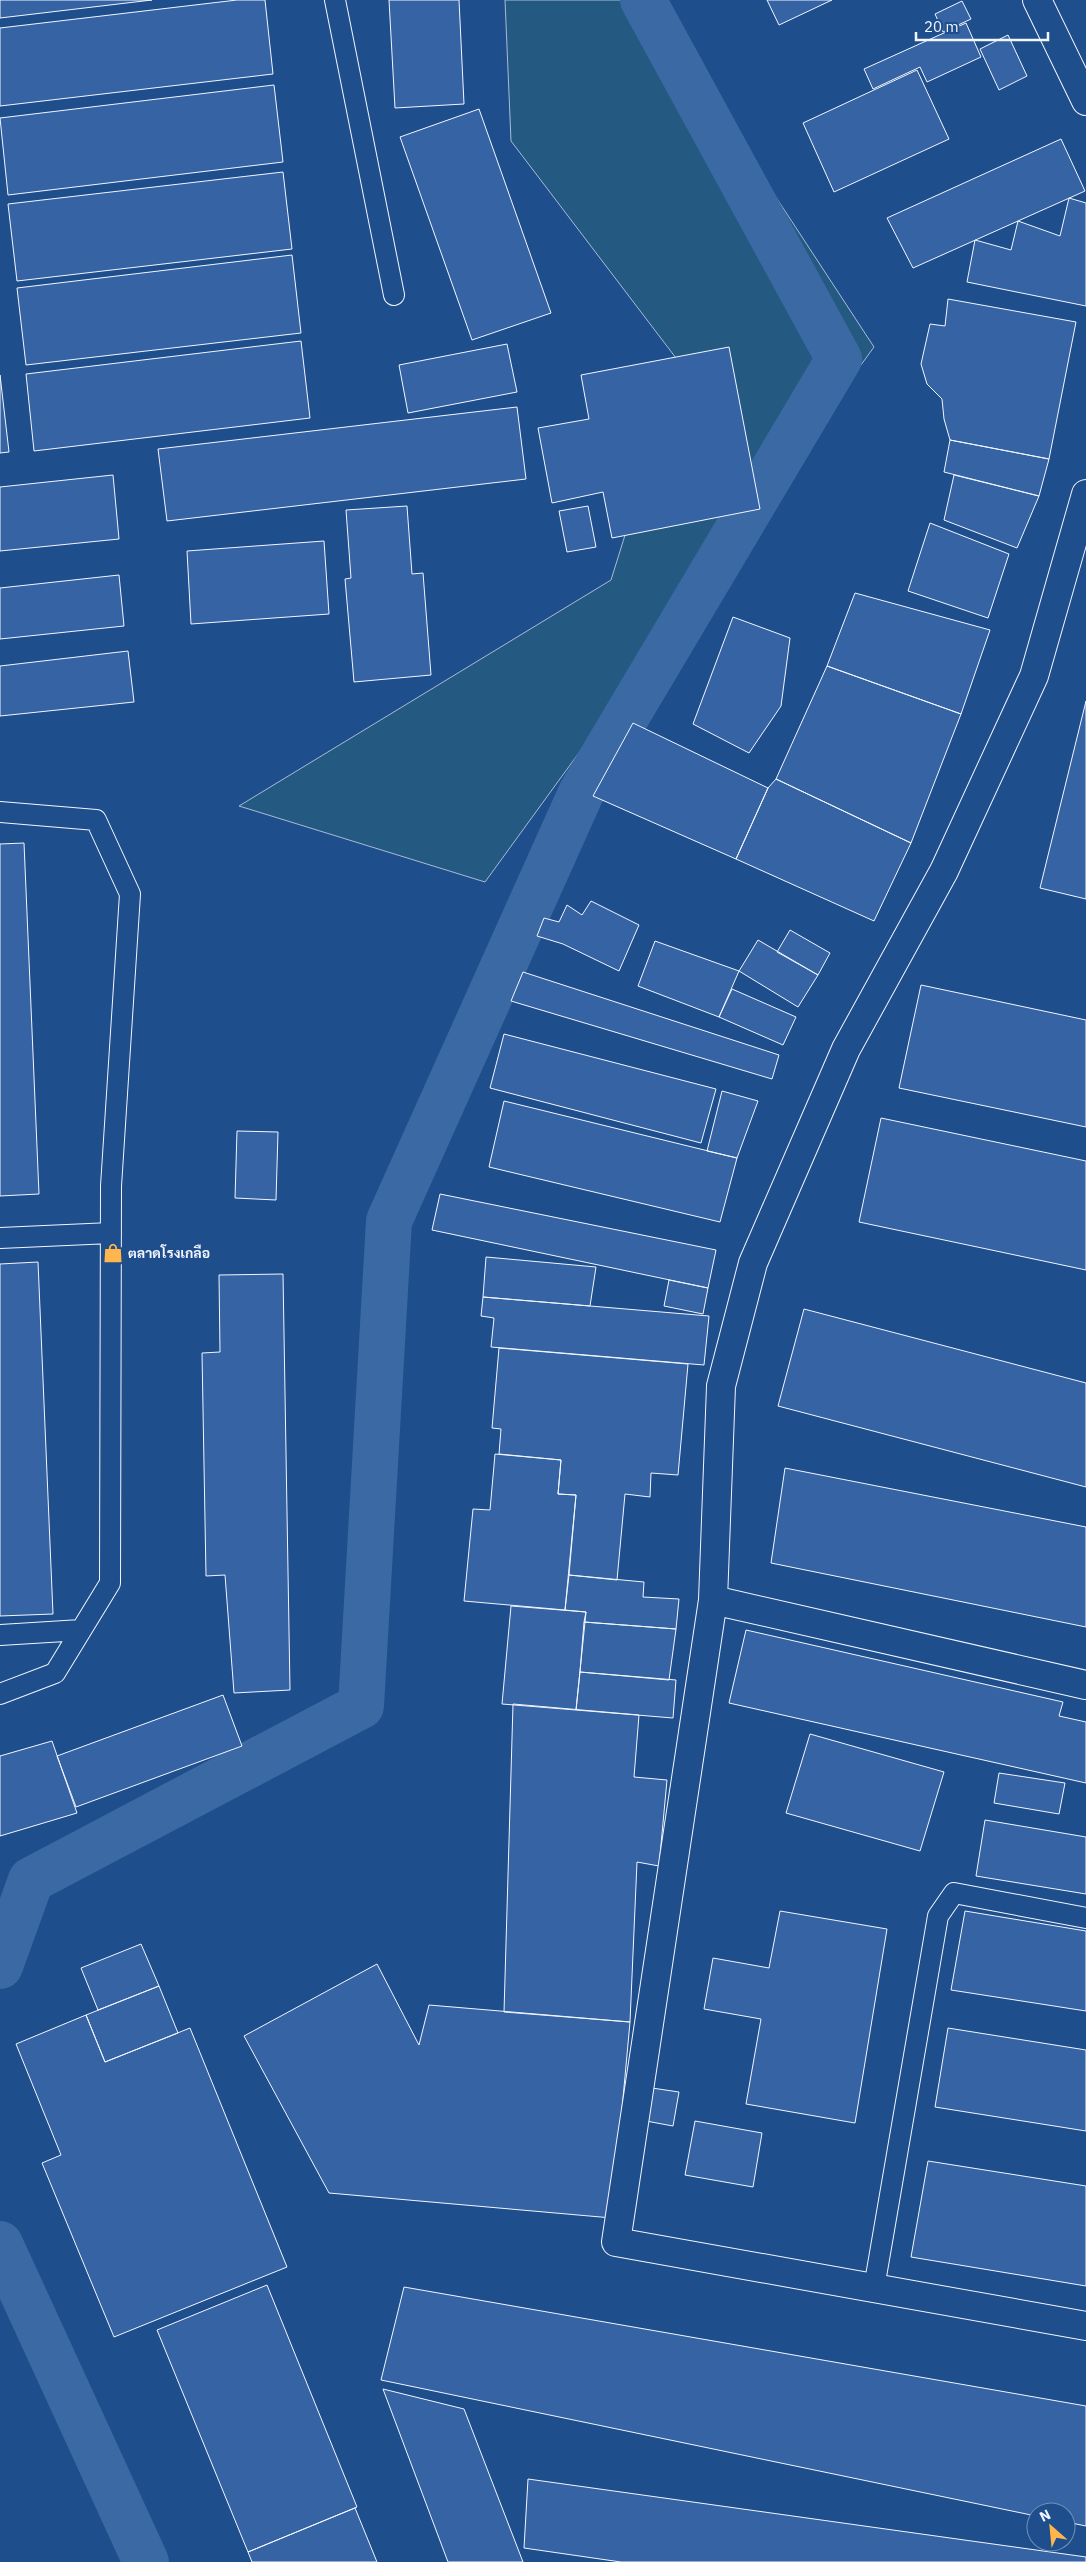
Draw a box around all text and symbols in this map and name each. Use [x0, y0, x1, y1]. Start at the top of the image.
scale bar [916, 10, 1048, 42]
text: 20 m [924, 17, 959, 36]
shop icon: ตลาดโรงเกลือ [102, 1242, 124, 1264]
place label: ตลาดโรงเกลือ [128, 1244, 210, 1262]
north arrow [1026, 2502, 1076, 2552]
text: N [1036, 2505, 1054, 2526]

